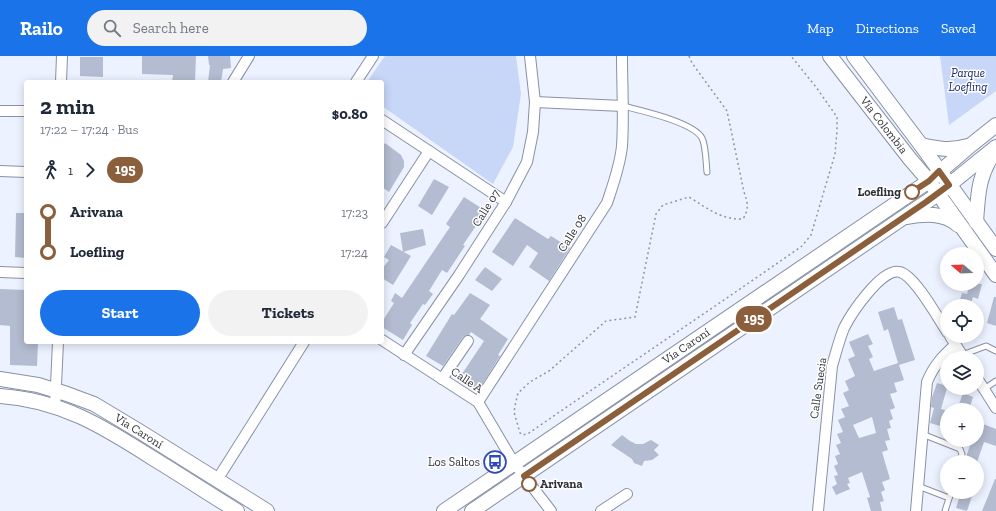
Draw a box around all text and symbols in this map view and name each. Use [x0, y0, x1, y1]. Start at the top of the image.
search box [87, 10, 367, 46]
text: Railo [20, 17, 63, 40]
icon: search [101, 17, 123, 39]
text: Search here [133, 19, 209, 37]
text: Map [807, 20, 834, 37]
text: Directions [856, 20, 919, 37]
text: Saved [941, 20, 976, 37]
park label: Parque Loefling [949, 66, 988, 94]
text: 2 min [40, 93, 95, 120]
street label: Vía Colombia [857, 93, 911, 156]
text: $0.80 [332, 105, 368, 123]
text: 17:22 – 17:24 · Bus [40, 122, 138, 137]
icon: walk [40, 159, 62, 181]
icon: forward [79, 159, 101, 181]
text: 195 [115, 161, 135, 178]
text: 1 [68, 163, 73, 178]
marker: Loefling [904, 184, 920, 200]
place label: Loefling [858, 185, 901, 199]
street label: Calle 07 [469, 187, 503, 229]
text: Arivana [70, 203, 123, 221]
text: 17:23 [341, 205, 368, 220]
street label: Calle 08 [555, 212, 589, 254]
text: Loefling [70, 243, 124, 261]
text: 17:24 [340, 245, 368, 260]
north arrow [940, 247, 984, 291]
map controls [940, 247, 984, 499]
button: Start [40, 290, 200, 336]
button: Tickets [208, 290, 368, 336]
button: locate [940, 299, 984, 343]
line badge: 195 [731, 306, 777, 332]
text: 195 [744, 310, 764, 327]
street label: Vía Caroní [659, 325, 713, 368]
button: layers [940, 351, 984, 395]
street label: Calle Suecia [807, 356, 829, 420]
street label: Calle A [448, 364, 486, 396]
button: + [940, 403, 984, 447]
street label: Vía Caroní [111, 410, 166, 452]
bus stop icon: Los Saltos [482, 449, 508, 475]
place label: Los Saltos [428, 455, 480, 469]
button: − [940, 455, 984, 499]
marker: Arivana [521, 476, 537, 492]
place label: Arivana [540, 477, 583, 491]

